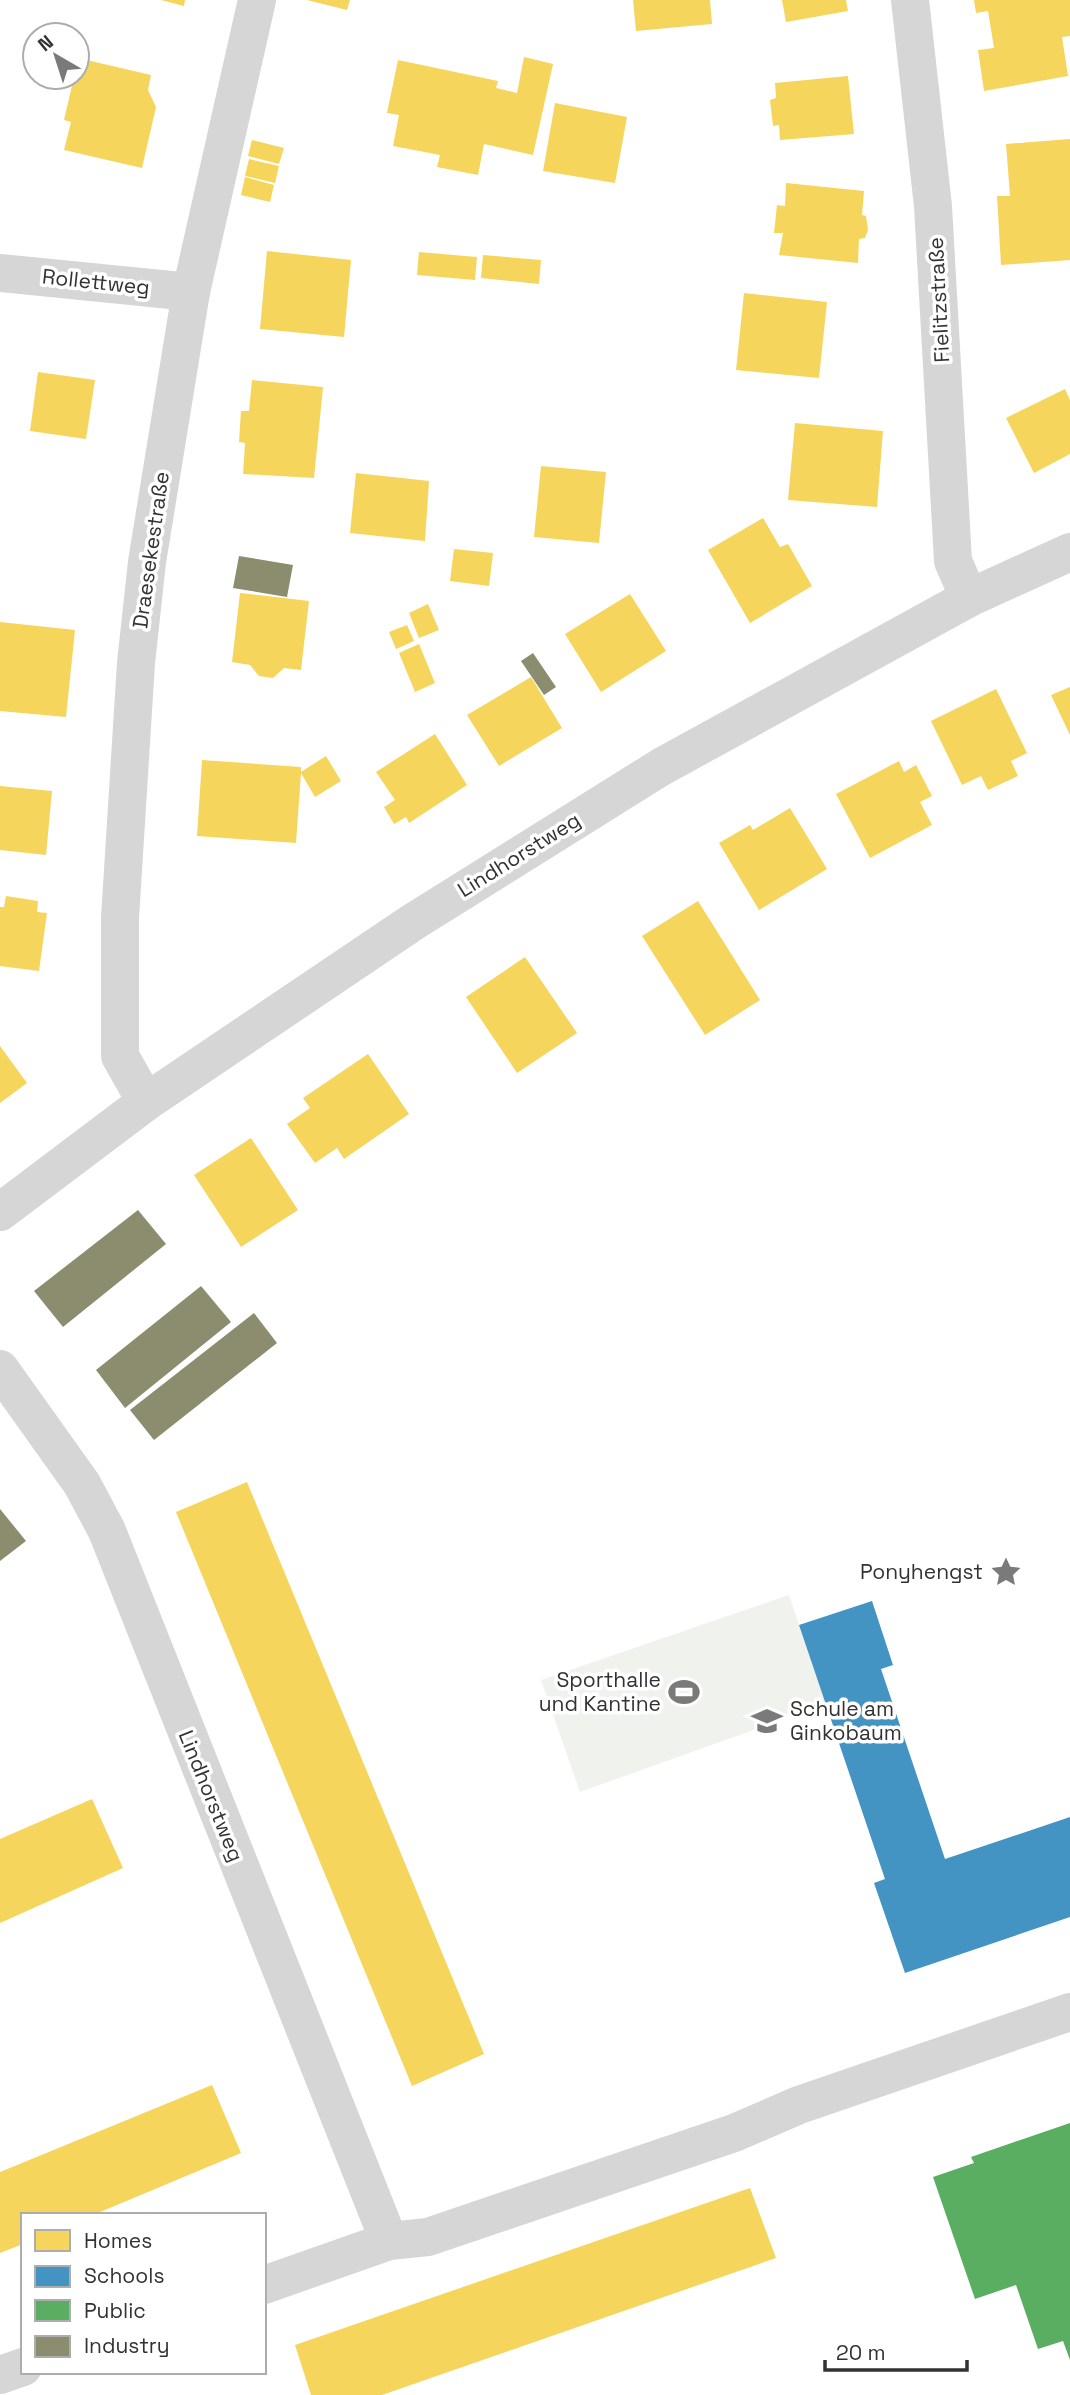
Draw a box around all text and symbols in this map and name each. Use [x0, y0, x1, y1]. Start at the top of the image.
north arrow [21, 21, 91, 91]
text: N [33, 29, 58, 57]
street label: Fielitzstraße [922, 237, 955, 363]
street label: Rollettweg [41, 262, 151, 301]
street label: Draesekestraße [126, 470, 175, 630]
street label: Lindhorstweg [452, 806, 585, 903]
place icon: Ponyhengst [989, 1555, 1023, 1589]
place label: Ponyhengst [860, 1558, 983, 1585]
place label: Sporthalle und Kantine [539, 1666, 661, 1717]
sports icon: Sporthalle und Kantine [667, 1675, 701, 1709]
place label: Schule am Ginkobaum [790, 1695, 902, 1746]
school or university icon: Schule am Ginkobaum [750, 1704, 784, 1738]
street label: Lindhorstweg [173, 1726, 250, 1866]
legend [21, 2213, 266, 2374]
text: Homes [84, 2227, 152, 2254]
text: Schools [84, 2262, 164, 2289]
text: Public [84, 2297, 146, 2324]
scale bar [825, 2328, 967, 2372]
text: Industry [84, 2332, 170, 2359]
text: 20 m [836, 2339, 886, 2366]

